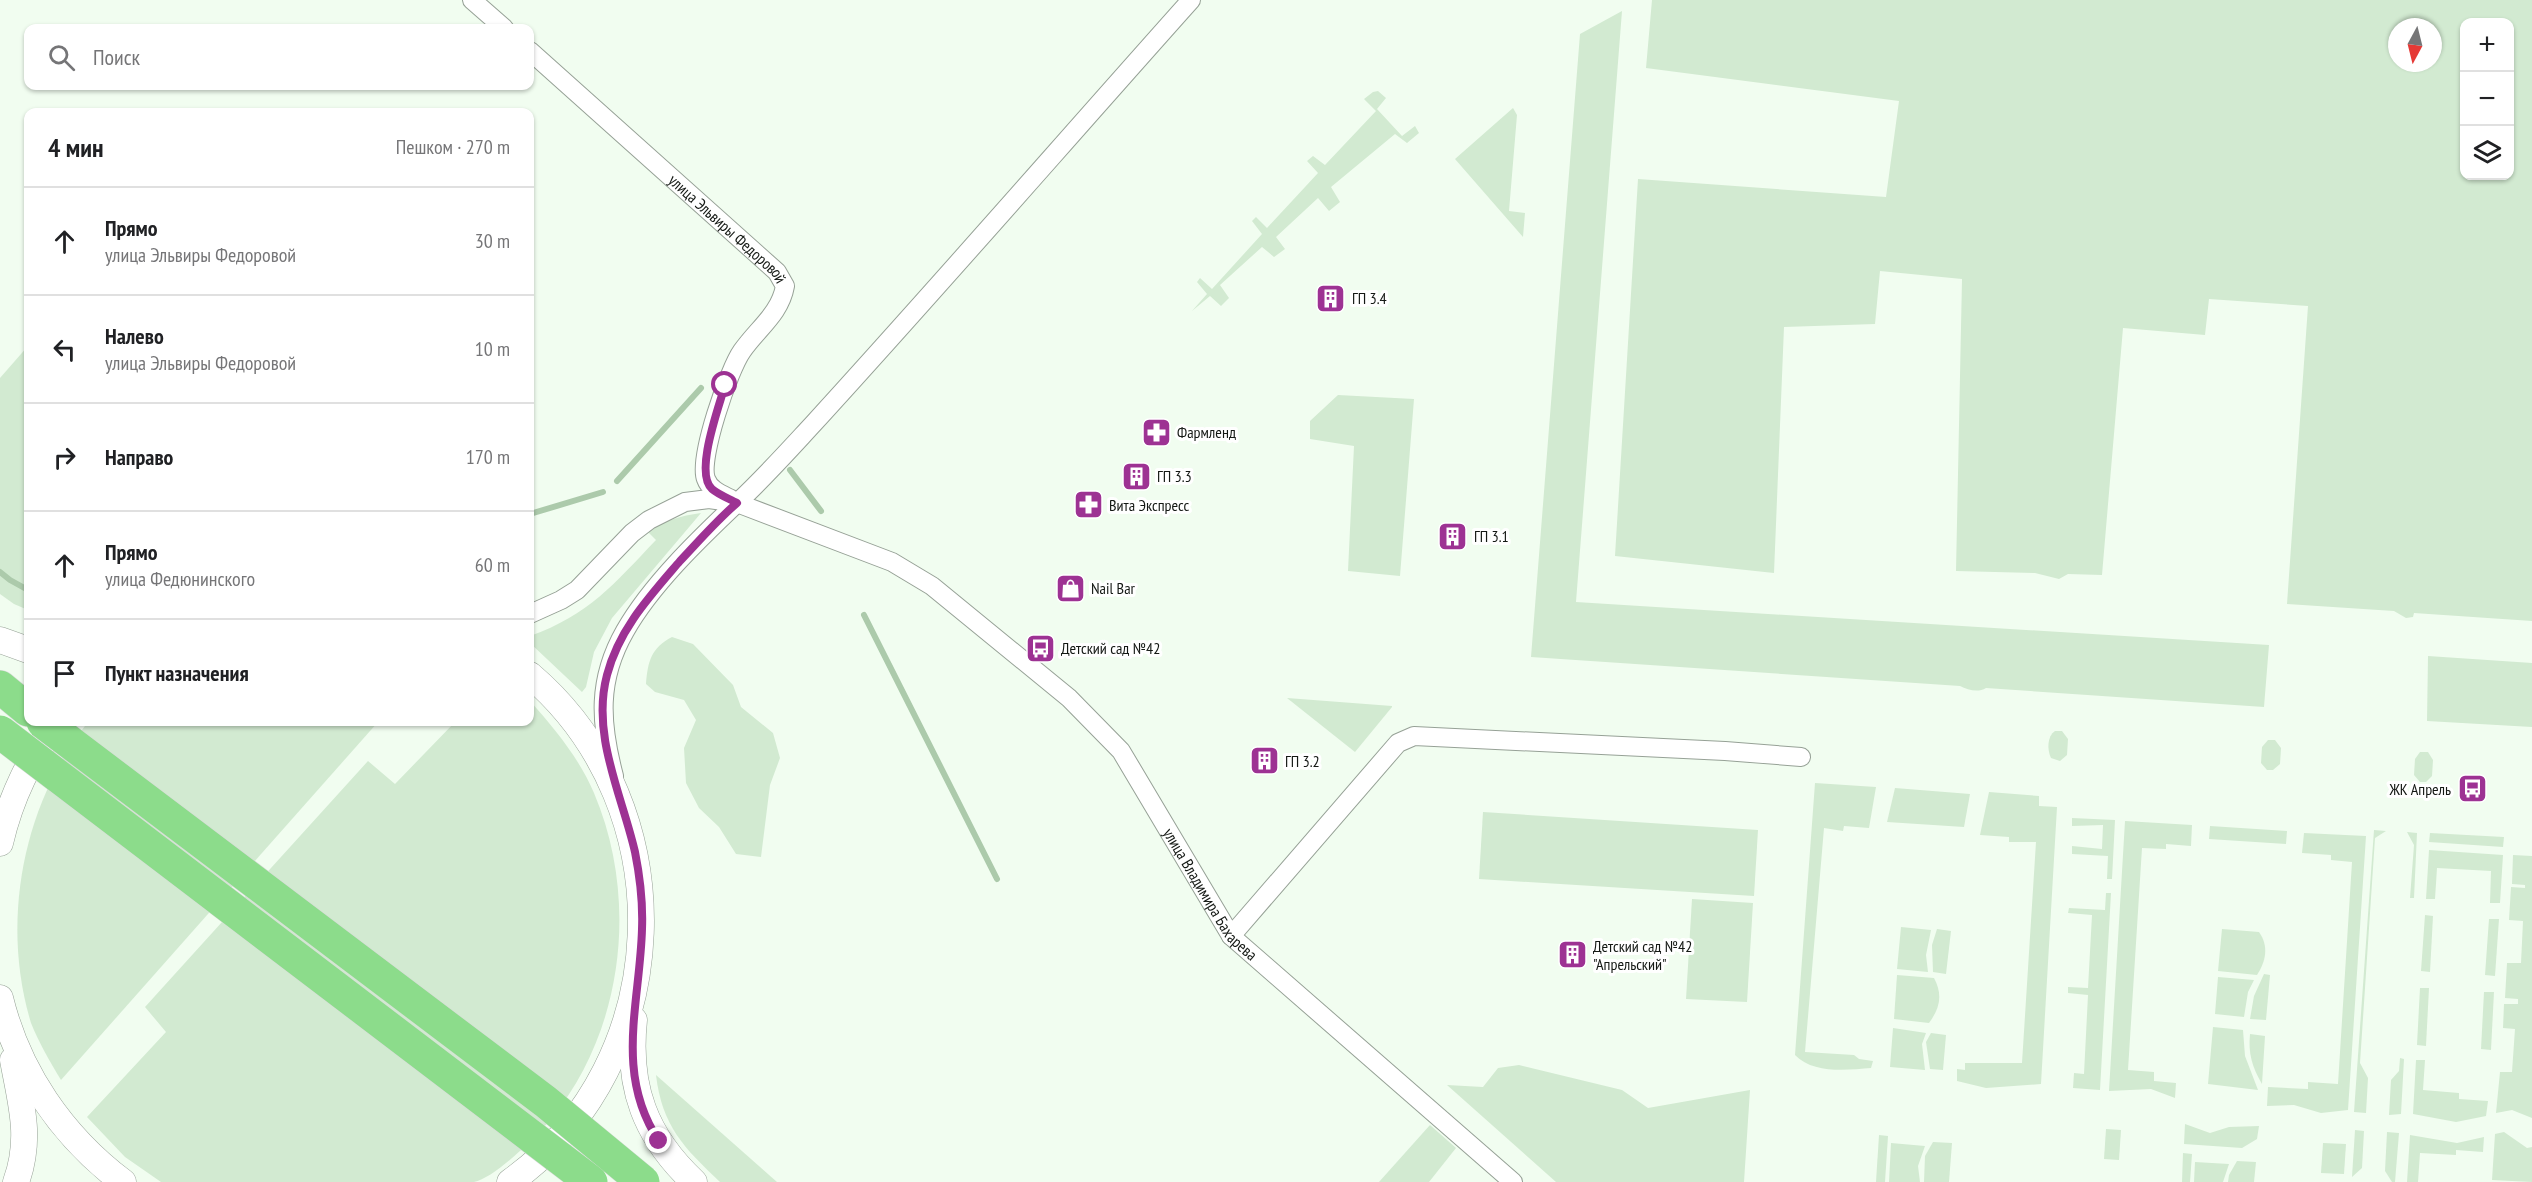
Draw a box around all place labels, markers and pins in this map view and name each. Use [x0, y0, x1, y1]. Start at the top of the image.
building icon: ГП 3.4 [1315, 282, 1347, 314]
place label: ГП 3.4 [1352, 288, 1387, 308]
pharmacy icon: Фармленд [1140, 416, 1172, 448]
place label: Фармленд [1177, 422, 1236, 442]
building icon: ГП 3.3 [1120, 460, 1152, 492]
place label: ГП 3.3 [1157, 466, 1192, 486]
pharmacy icon: Вита Экспресс [1072, 489, 1104, 521]
place label: Вита Экспресс [1109, 495, 1189, 515]
building icon: ГП 3.1 [1437, 520, 1469, 552]
place label: ГП 3.1 [1474, 526, 1509, 546]
shop icon: Nail Bar [1054, 572, 1086, 604]
place label: Nail Bar [1091, 578, 1136, 598]
bus stop icon: Детский сад №42 [1024, 632, 1056, 664]
place label: Детский сад №42 [1061, 638, 1160, 658]
building icon: ГП 3.2 [1248, 745, 1280, 777]
place label: ГП 3.2 [1285, 751, 1320, 771]
bus stop icon: ЖК Апрель [2456, 773, 2488, 805]
place label: ЖК Апрель [2388, 779, 2451, 799]
place label: Детский сад №42 "Апрельский" [1593, 936, 1692, 974]
building icon: Детский сад №42 "Апрельский" [1556, 939, 1588, 971]

